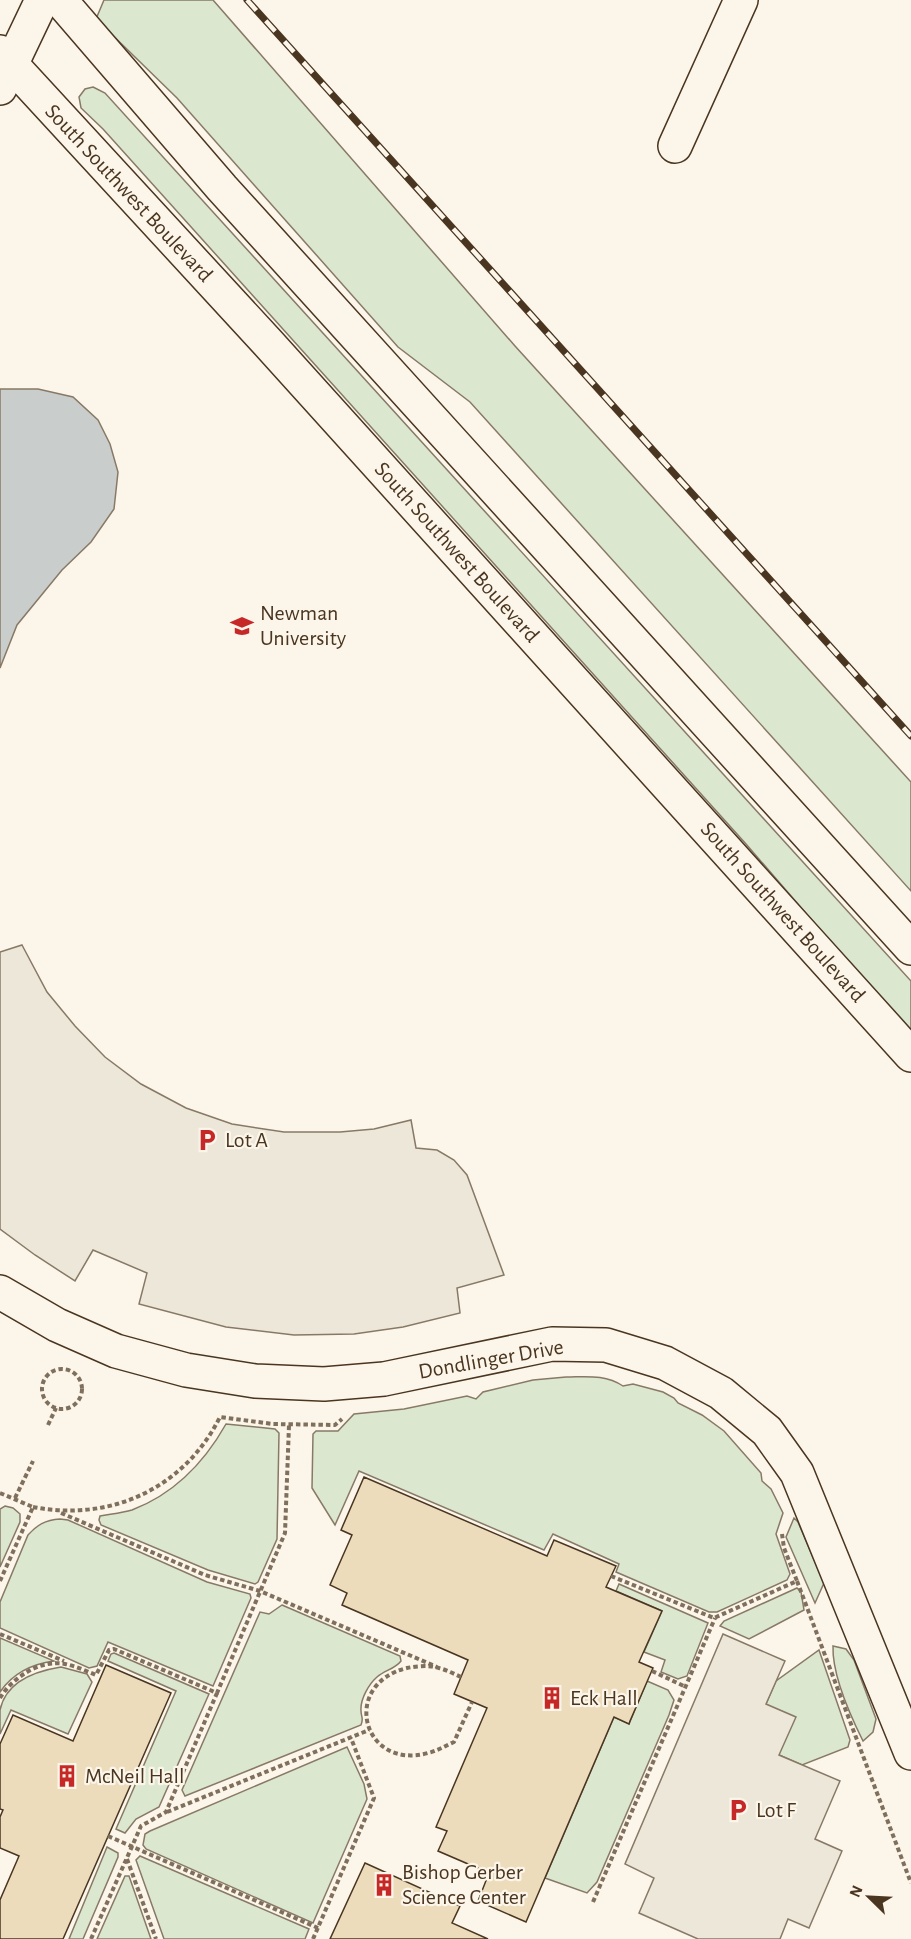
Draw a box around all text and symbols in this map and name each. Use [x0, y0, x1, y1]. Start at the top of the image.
street label: South Southwest Boulevard [41, 100, 217, 286]
street label: South Southwest Boulevard [371, 458, 543, 646]
place label: Newman University [260, 602, 347, 649]
school or university icon: Newman University [229, 613, 255, 639]
street label: South Southwest Boulevard [697, 818, 869, 1006]
parking icon: Lot A [194, 1127, 220, 1153]
place label: Lot A [225, 1129, 268, 1151]
street label: Dondlinger Drive [417, 1335, 565, 1383]
building icon: Eck Hall [539, 1685, 565, 1711]
place label: Eck Hall [570, 1687, 638, 1709]
building icon: McNeil Hall [54, 1763, 80, 1789]
place label: McNeil Hall [85, 1765, 184, 1787]
parking icon: Lot F [725, 1797, 751, 1823]
place label: Lot F [756, 1799, 796, 1821]
place label: Bishop Gerber Science Center [402, 1861, 526, 1908]
north arrow [839, 1867, 899, 1927]
building icon: Bishop Gerber Science Center [371, 1872, 397, 1898]
text: N [847, 1883, 866, 1900]

